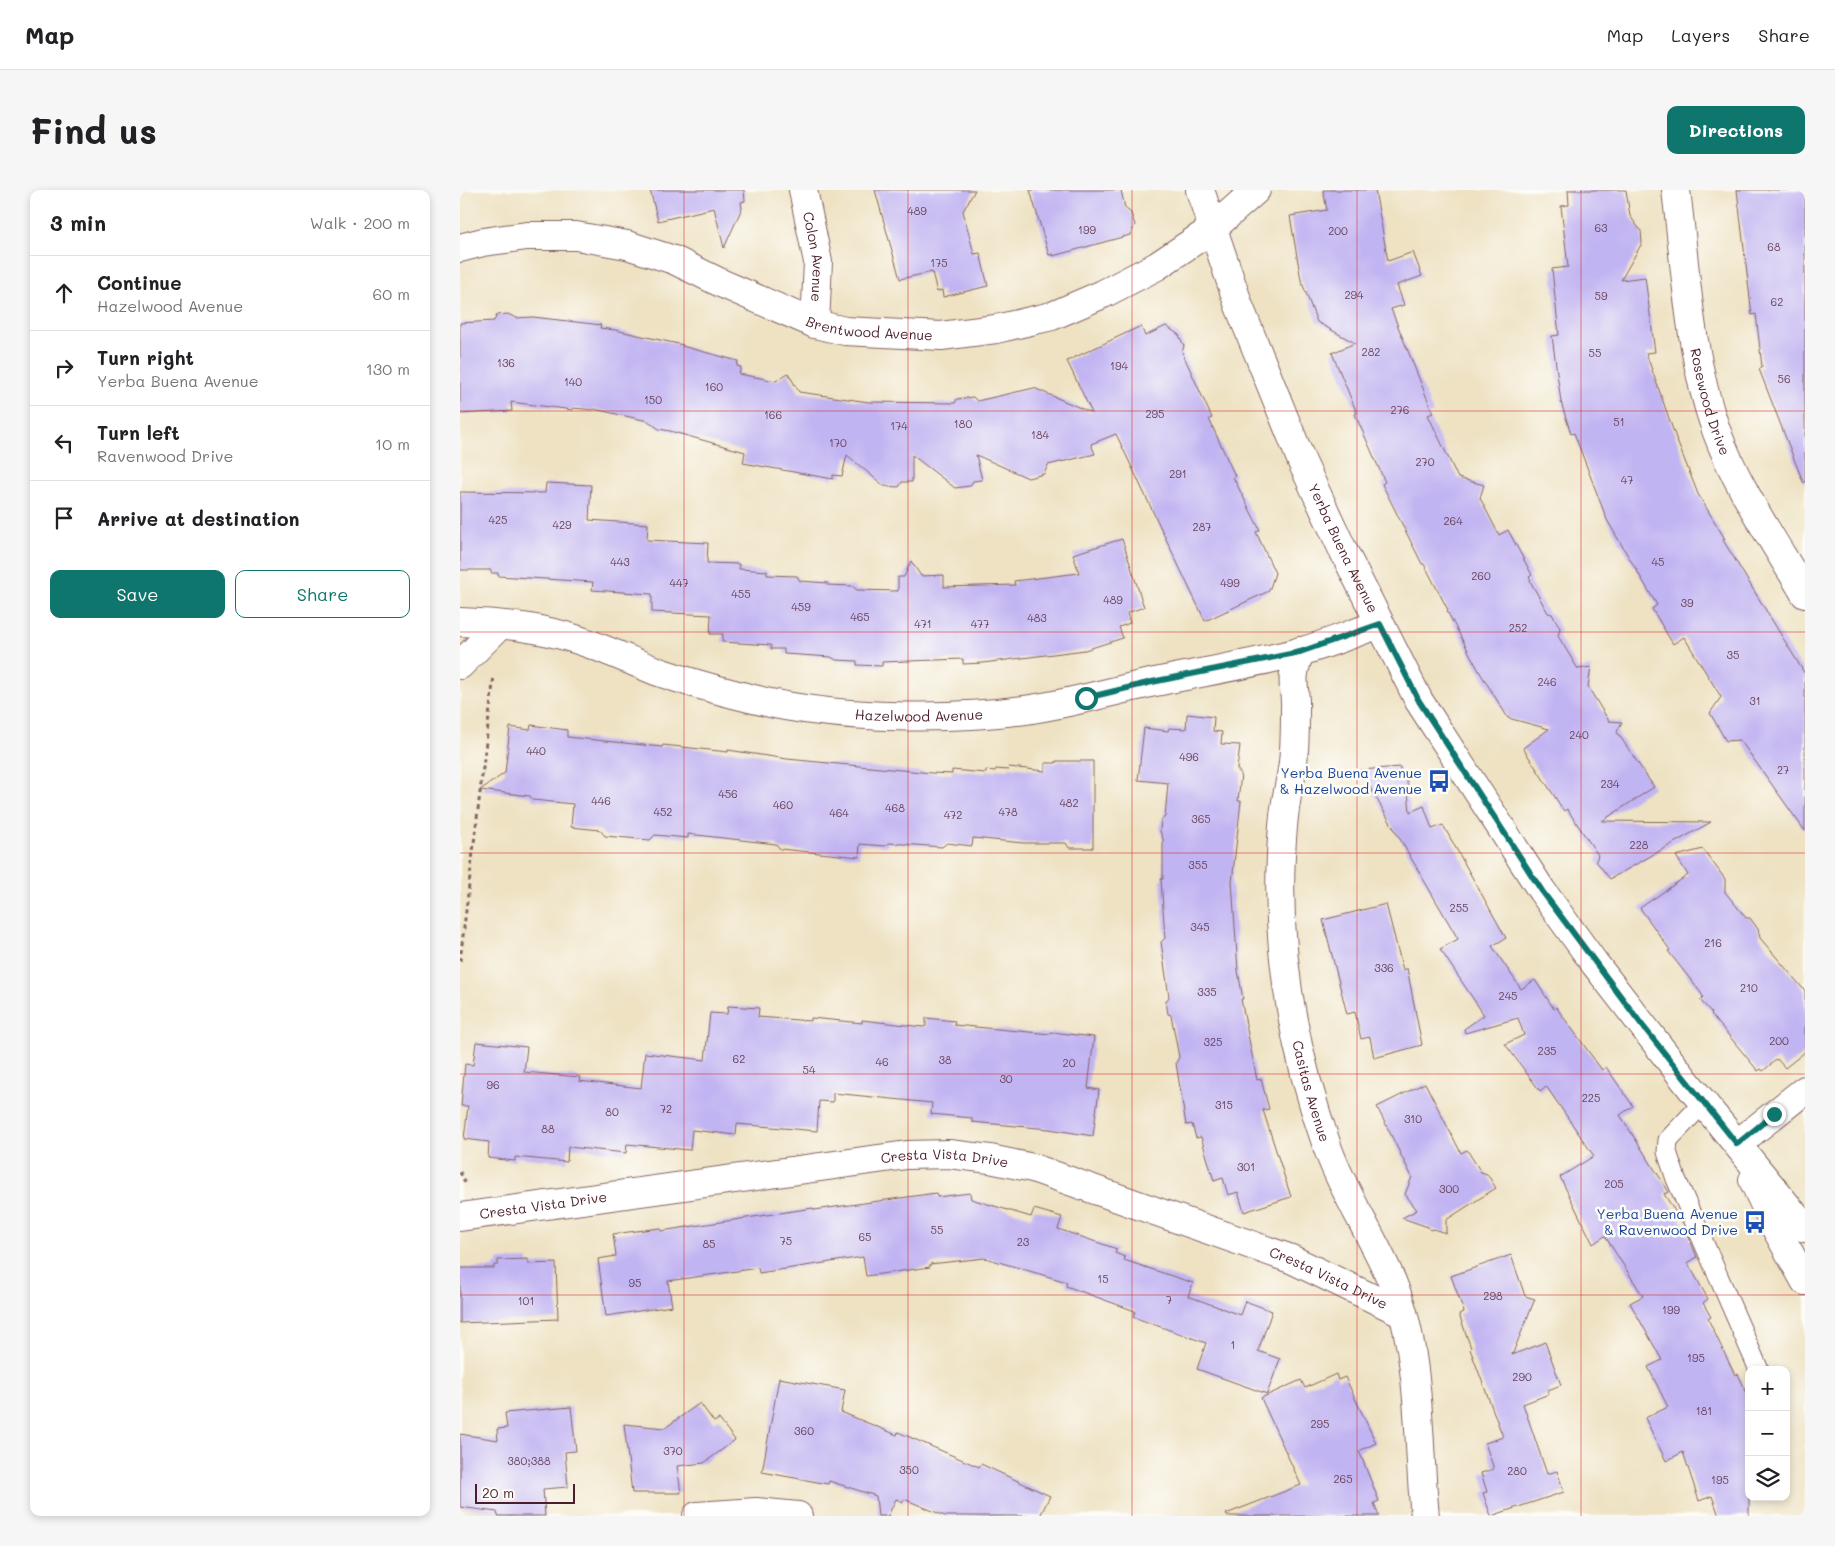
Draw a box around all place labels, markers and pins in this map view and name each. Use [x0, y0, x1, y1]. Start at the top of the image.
place label: Yerba Buena Avenue & Hazelwood Avenue [1279, 763, 1422, 798]
bus stop icon: Yerba Buena Avenue & Hazelwood Avenue [1426, 768, 1452, 794]
place label: Yerba Buena Avenue & Ravenwood Drive [1597, 1204, 1738, 1239]
bus stop icon: Yerba Buena Avenue & Ravenwood Drive [1742, 1209, 1768, 1235]

